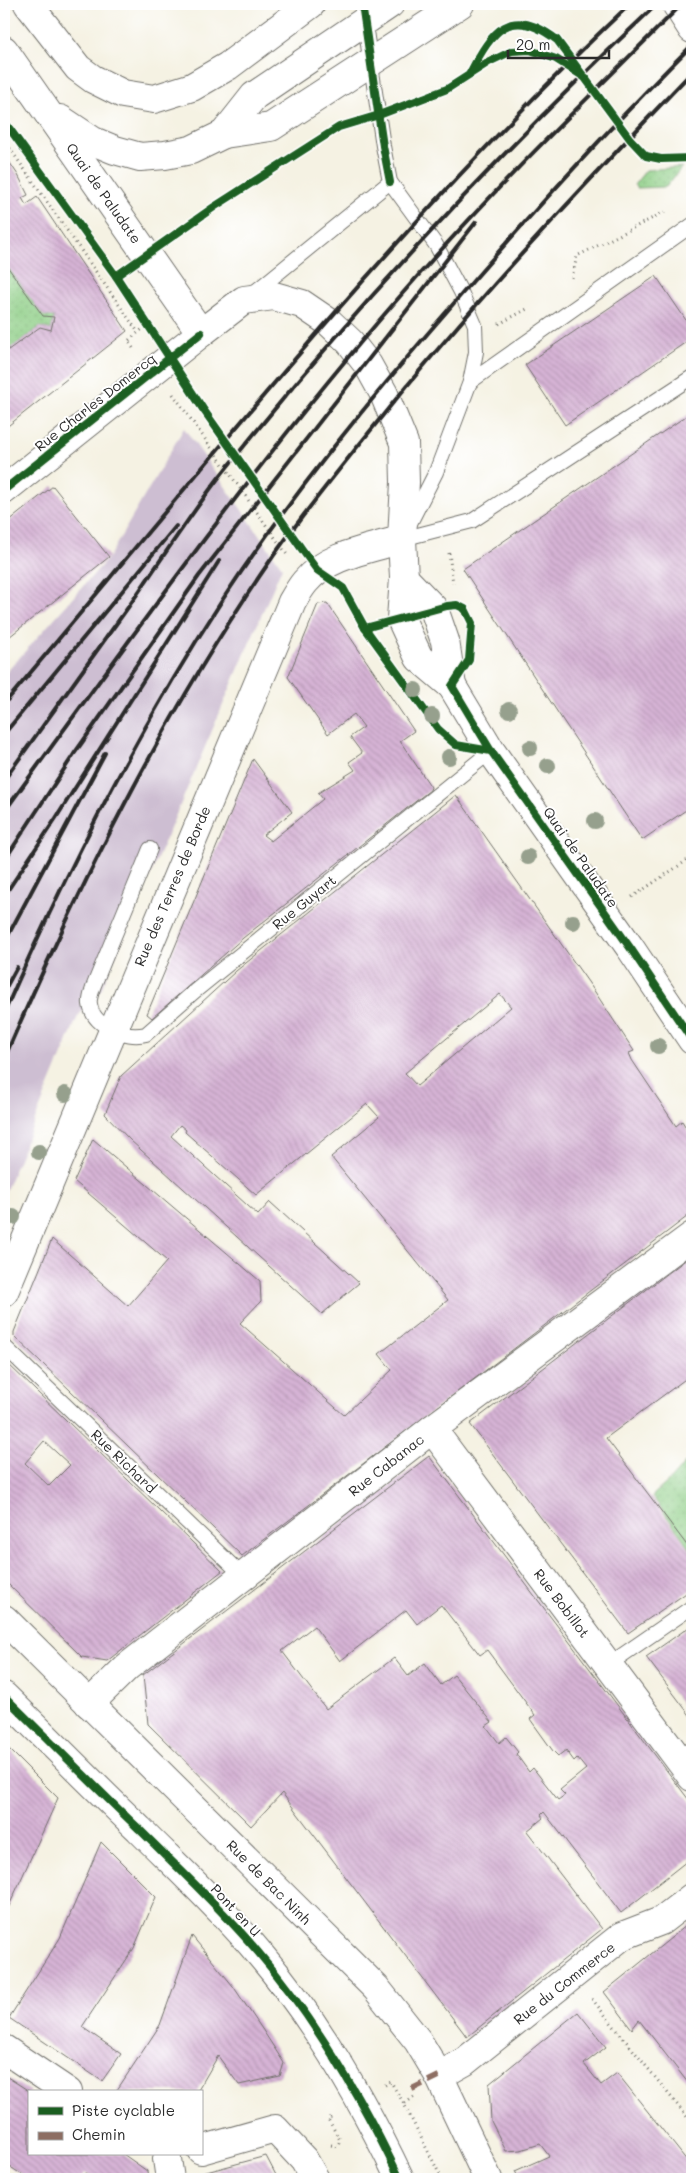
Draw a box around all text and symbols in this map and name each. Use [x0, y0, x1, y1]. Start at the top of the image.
scale bar [508, 28, 610, 60]
text: 20 m [516, 34, 550, 54]
street label: Quai de Paludate [62, 139, 146, 247]
street label: Rue Charles Domercq [30, 349, 160, 455]
street label: Rue des Terres de Borde [130, 803, 214, 969]
street label: Quai de Paludate [539, 803, 623, 911]
street label: Rue Guyart [268, 870, 340, 934]
street label: Rue Richard [87, 1425, 161, 1497]
street label: Rue Cabanac [344, 1430, 428, 1500]
street label: Rue Bobillot [530, 1565, 594, 1641]
street label: Rue de Bac Ninh [223, 1836, 315, 1928]
street label: Pont en U [207, 1880, 265, 1940]
street label: Rue du Commerce [509, 1937, 619, 2029]
legend [28, 2090, 202, 2156]
text: Piste cyclable [72, 2100, 175, 2120]
text: Chemin [72, 2124, 125, 2144]

